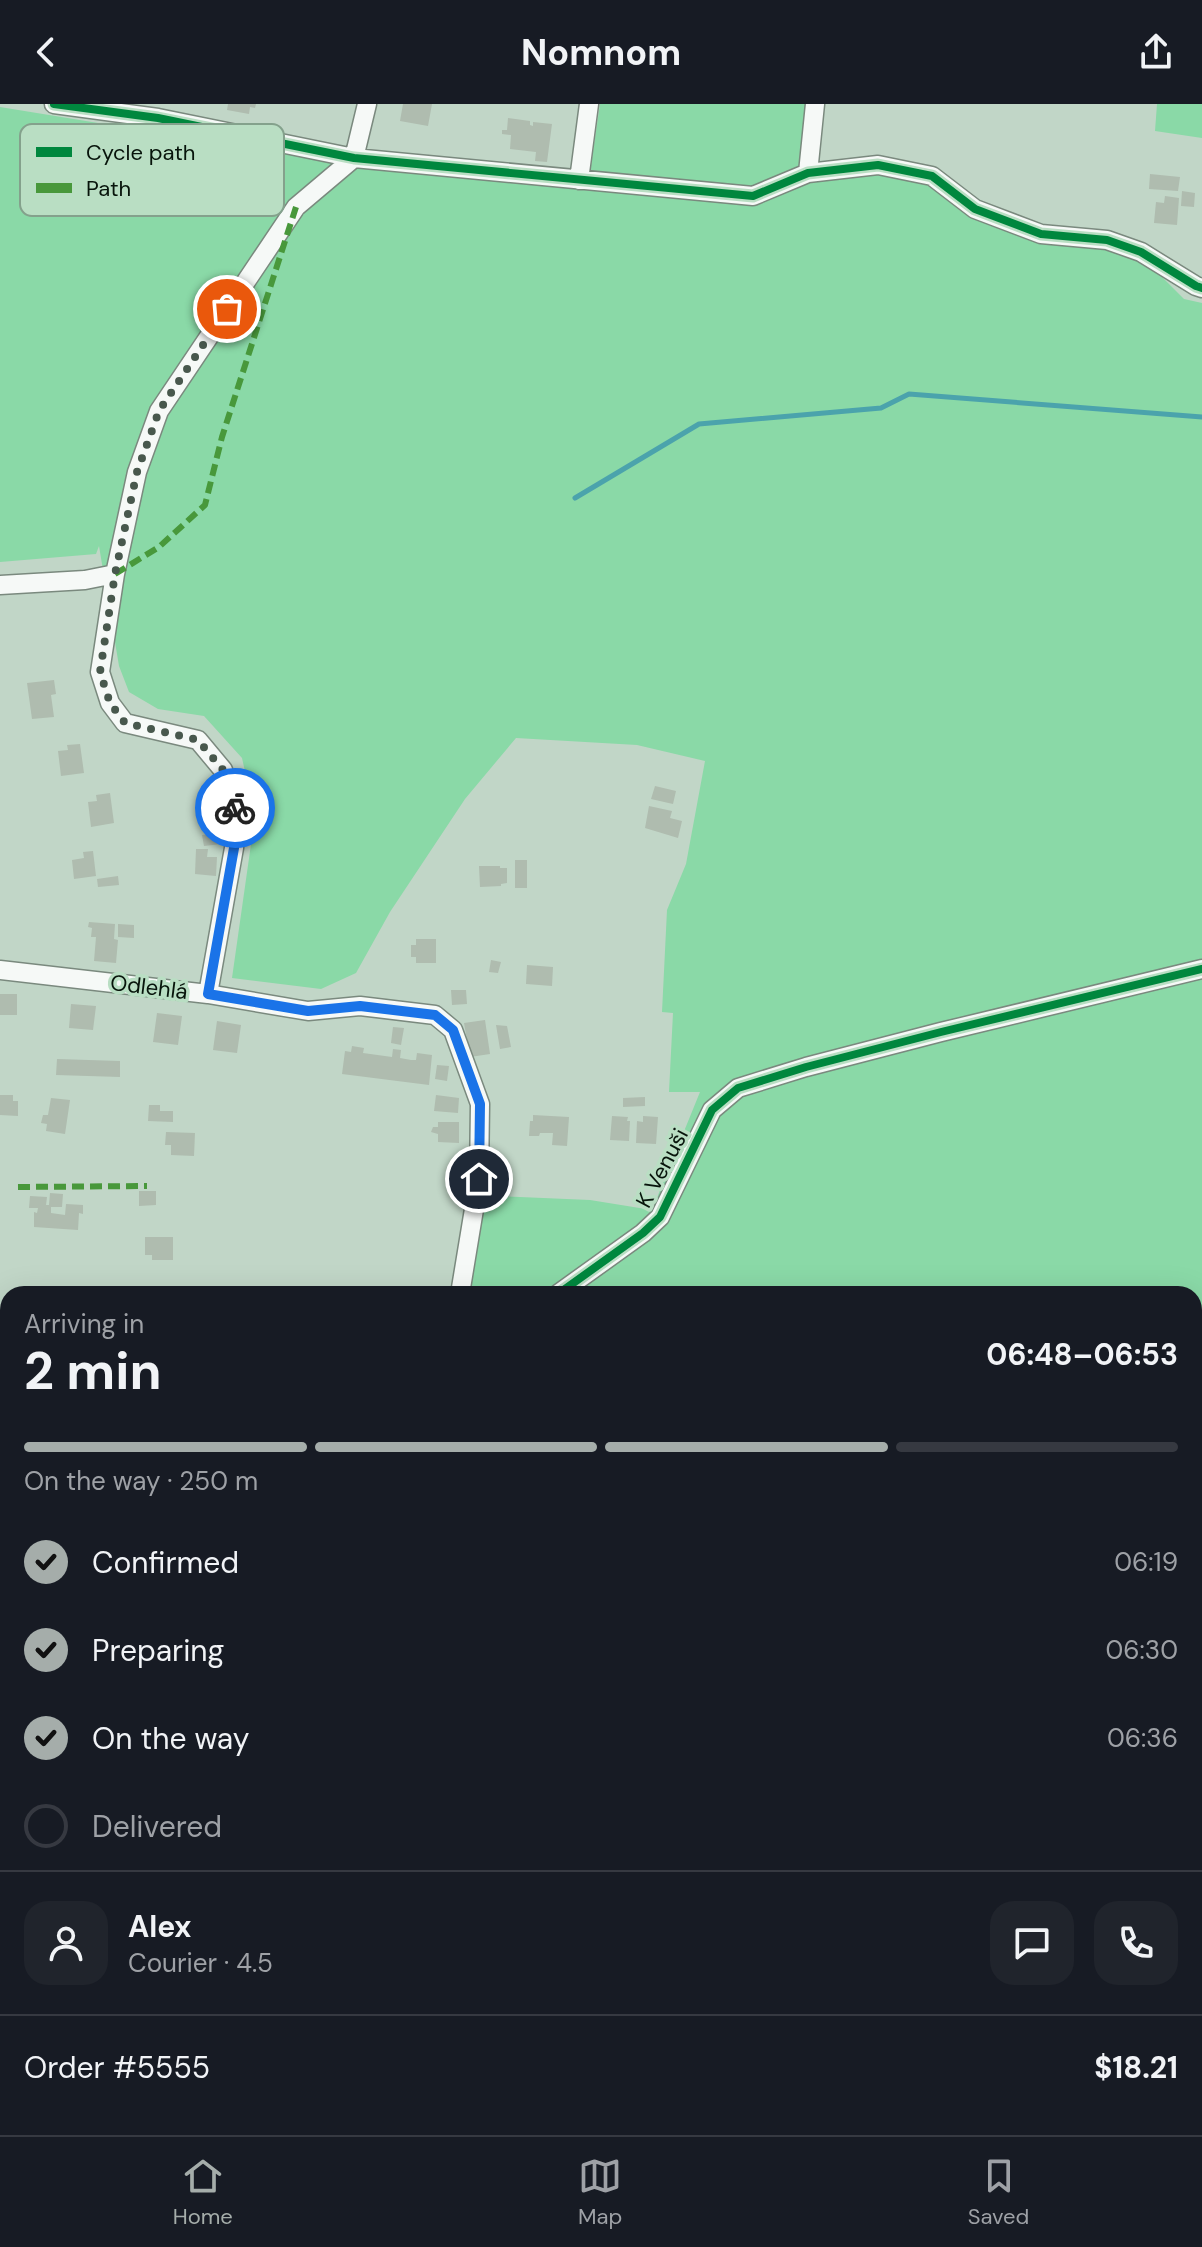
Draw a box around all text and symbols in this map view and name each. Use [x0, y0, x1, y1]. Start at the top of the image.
text: Nomnom [521, 29, 681, 76]
icon: back [24, 30, 68, 74]
icon: share [1134, 30, 1178, 74]
legend [20, 124, 284, 216]
text: Cycle path [86, 138, 196, 167]
text: Path [86, 174, 131, 203]
pin [193, 275, 261, 343]
icon: bag [205, 287, 249, 331]
courier [195, 768, 275, 848]
icon: bike [213, 786, 257, 830]
street label: Odlehlá [109, 968, 189, 1006]
street label: K Venuši [629, 1123, 695, 1213]
pin [445, 1145, 513, 1213]
icon: home [457, 1157, 501, 1201]
text: Arriving in [24, 1307, 144, 1341]
text: 06:48–06:53 [986, 1335, 1178, 1374]
text: 2 min [24, 1337, 162, 1405]
text: On the way · 250 m [24, 1464, 258, 1498]
icon: check [24, 1540, 68, 1584]
text: Confirmed [92, 1543, 239, 1582]
text: 06:19 [1114, 1545, 1178, 1579]
icon: check [24, 1628, 68, 1672]
text: Preparing [92, 1631, 224, 1670]
text: 06:30 [1105, 1633, 1178, 1667]
icon: check [24, 1716, 68, 1760]
text: On the way [92, 1719, 249, 1758]
text: 06:36 [1107, 1721, 1178, 1755]
text: Delivered [92, 1807, 222, 1846]
button: person [24, 1901, 108, 1985]
button: chat [990, 1901, 1074, 1985]
button: phone [1094, 1901, 1178, 1985]
text: Alex [128, 1907, 191, 1946]
text: Courier · 4.5 [128, 1946, 273, 1980]
text: Order #5555 [24, 2048, 210, 2087]
text: $18.21 [1094, 2048, 1178, 2087]
tab: Home [173, 2154, 233, 2231]
tab: Map [578, 2154, 622, 2231]
tab: Saved [968, 2154, 1029, 2231]

